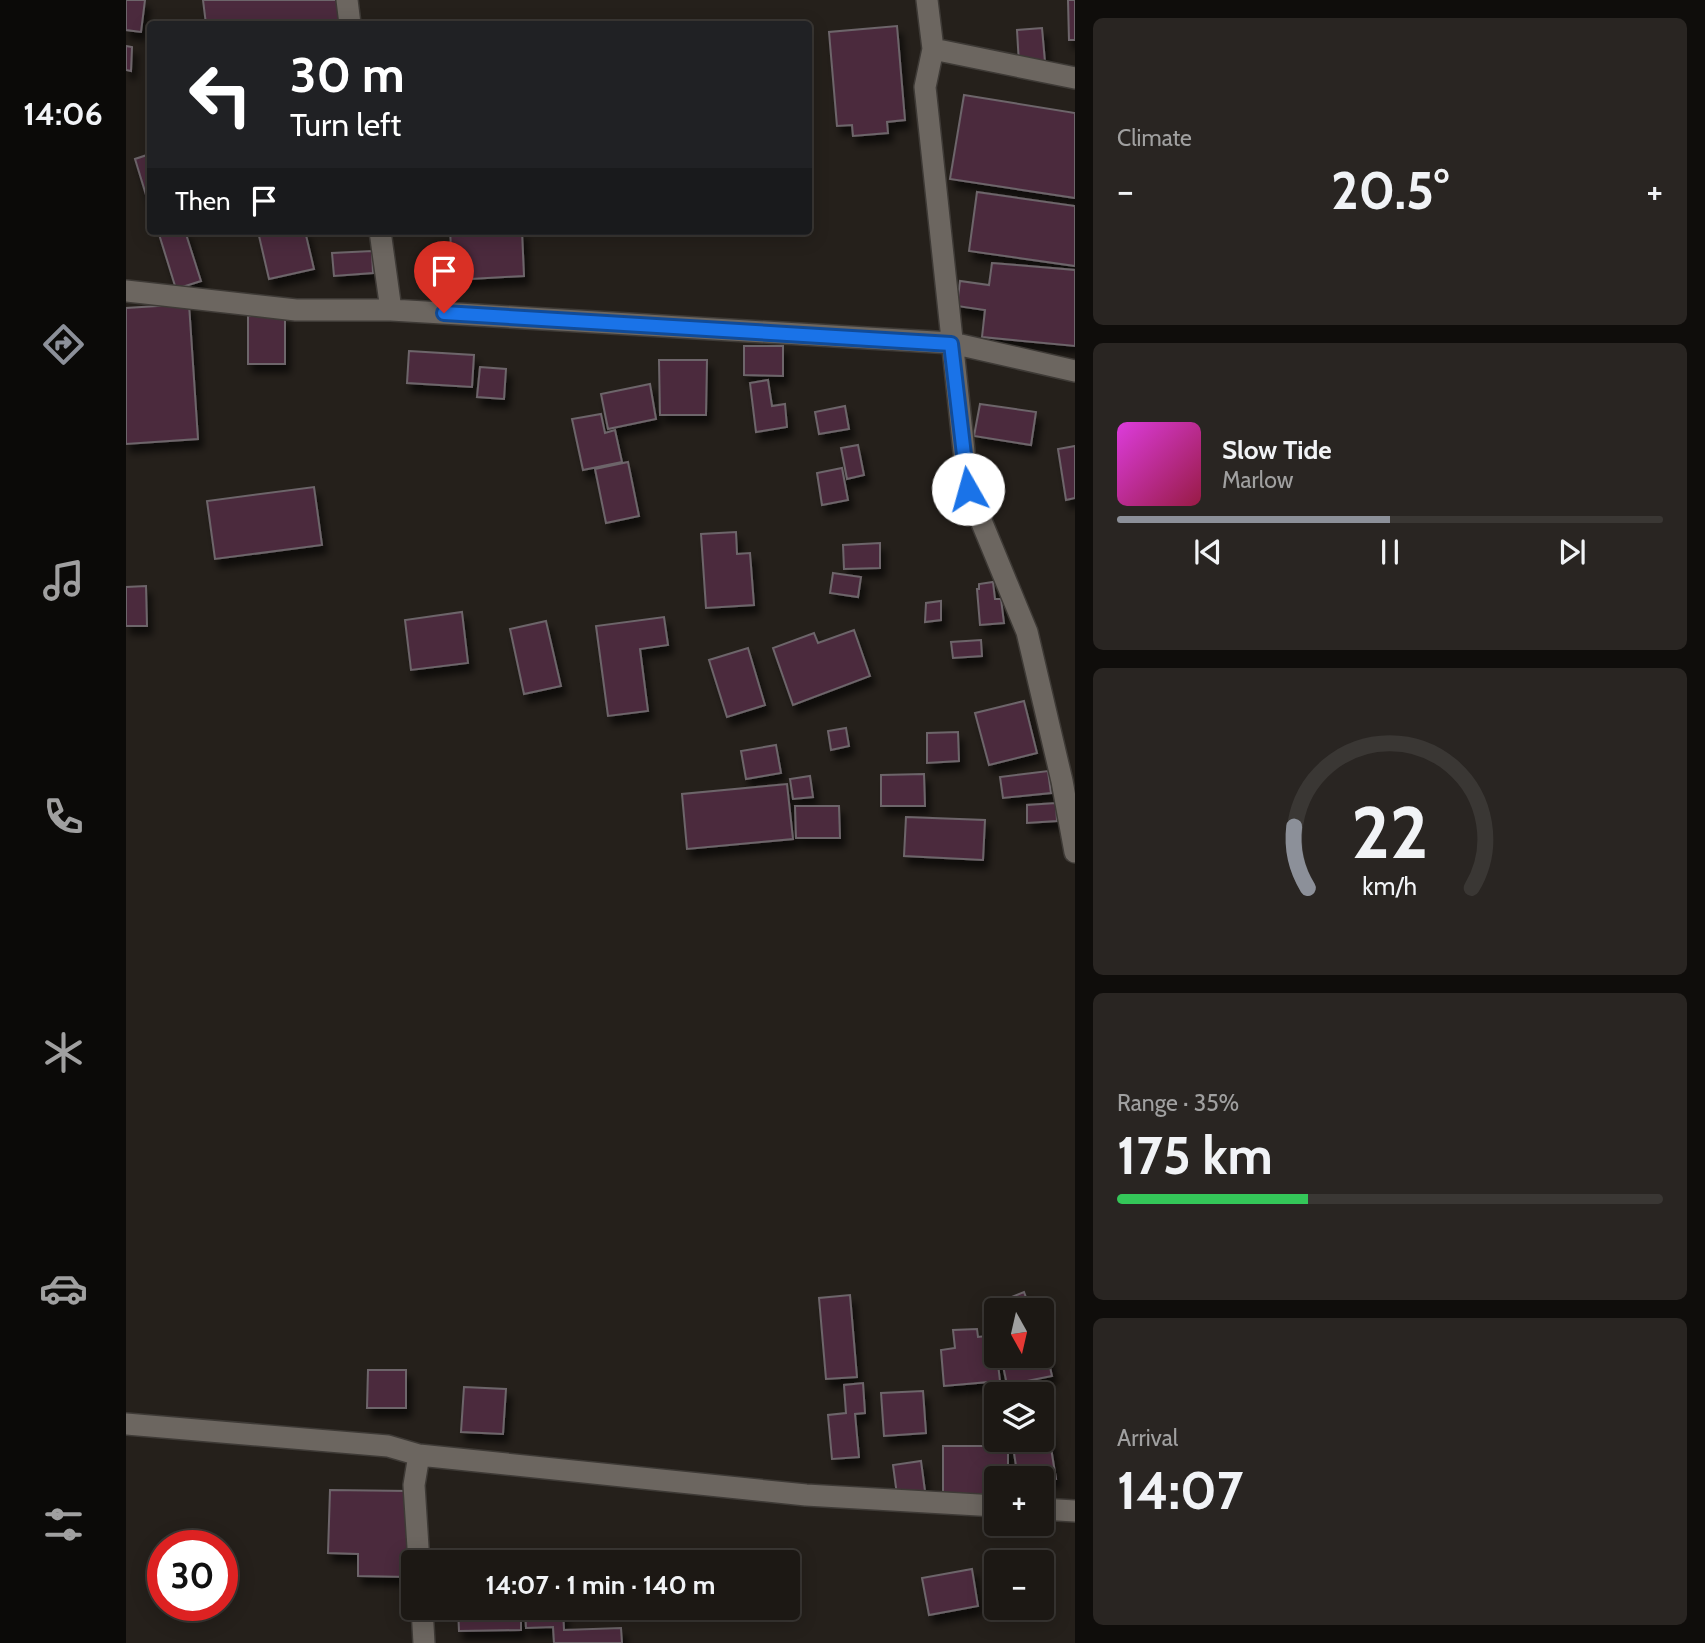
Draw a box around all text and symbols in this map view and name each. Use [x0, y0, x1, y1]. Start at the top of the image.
text: 30 m [290, 45, 405, 104]
icon: left [175, 49, 266, 140]
text: 14:06 [23, 94, 103, 133]
text: Turn left [290, 105, 401, 144]
text: Climate [1117, 124, 1192, 152]
text: 20.5° [1331, 159, 1449, 222]
text: − [1117, 167, 1134, 214]
text: + [1646, 167, 1663, 214]
icon: arrive [245, 182, 283, 220]
text: Then [175, 185, 231, 217]
pin [414, 241, 474, 313]
icon: arrive [425, 252, 463, 290]
icon: directions [39, 320, 88, 369]
text: Slow Tide [1222, 434, 1332, 466]
position arrow [931, 452, 1005, 526]
text: Marlow [1222, 466, 1293, 494]
icon: previous [1189, 533, 1227, 571]
icon: pause [1371, 533, 1409, 571]
icon: next [1553, 533, 1591, 571]
icon: music [39, 556, 88, 605]
text: 22 [1351, 788, 1429, 876]
icon: phone [39, 792, 88, 841]
text: km/h [1363, 870, 1417, 900]
icon: climate [39, 1028, 88, 1077]
text: Range · 35% [1117, 1089, 1239, 1117]
text: 175 km [1117, 1124, 1273, 1187]
icon: car [39, 1264, 88, 1313]
north arrow [984, 1298, 1054, 1368]
map controls [984, 1298, 1054, 1620]
button: layers [984, 1382, 1054, 1452]
text: Arrival [1117, 1424, 1178, 1452]
text: 14:07 [1117, 1459, 1243, 1522]
button: + [984, 1466, 1054, 1536]
icon: filters [39, 1500, 88, 1549]
speed limit sign: 30 [147, 1530, 238, 1621]
button: − [984, 1550, 1054, 1620]
text: 14:07 · 1 min · 140 m [486, 1569, 715, 1601]

